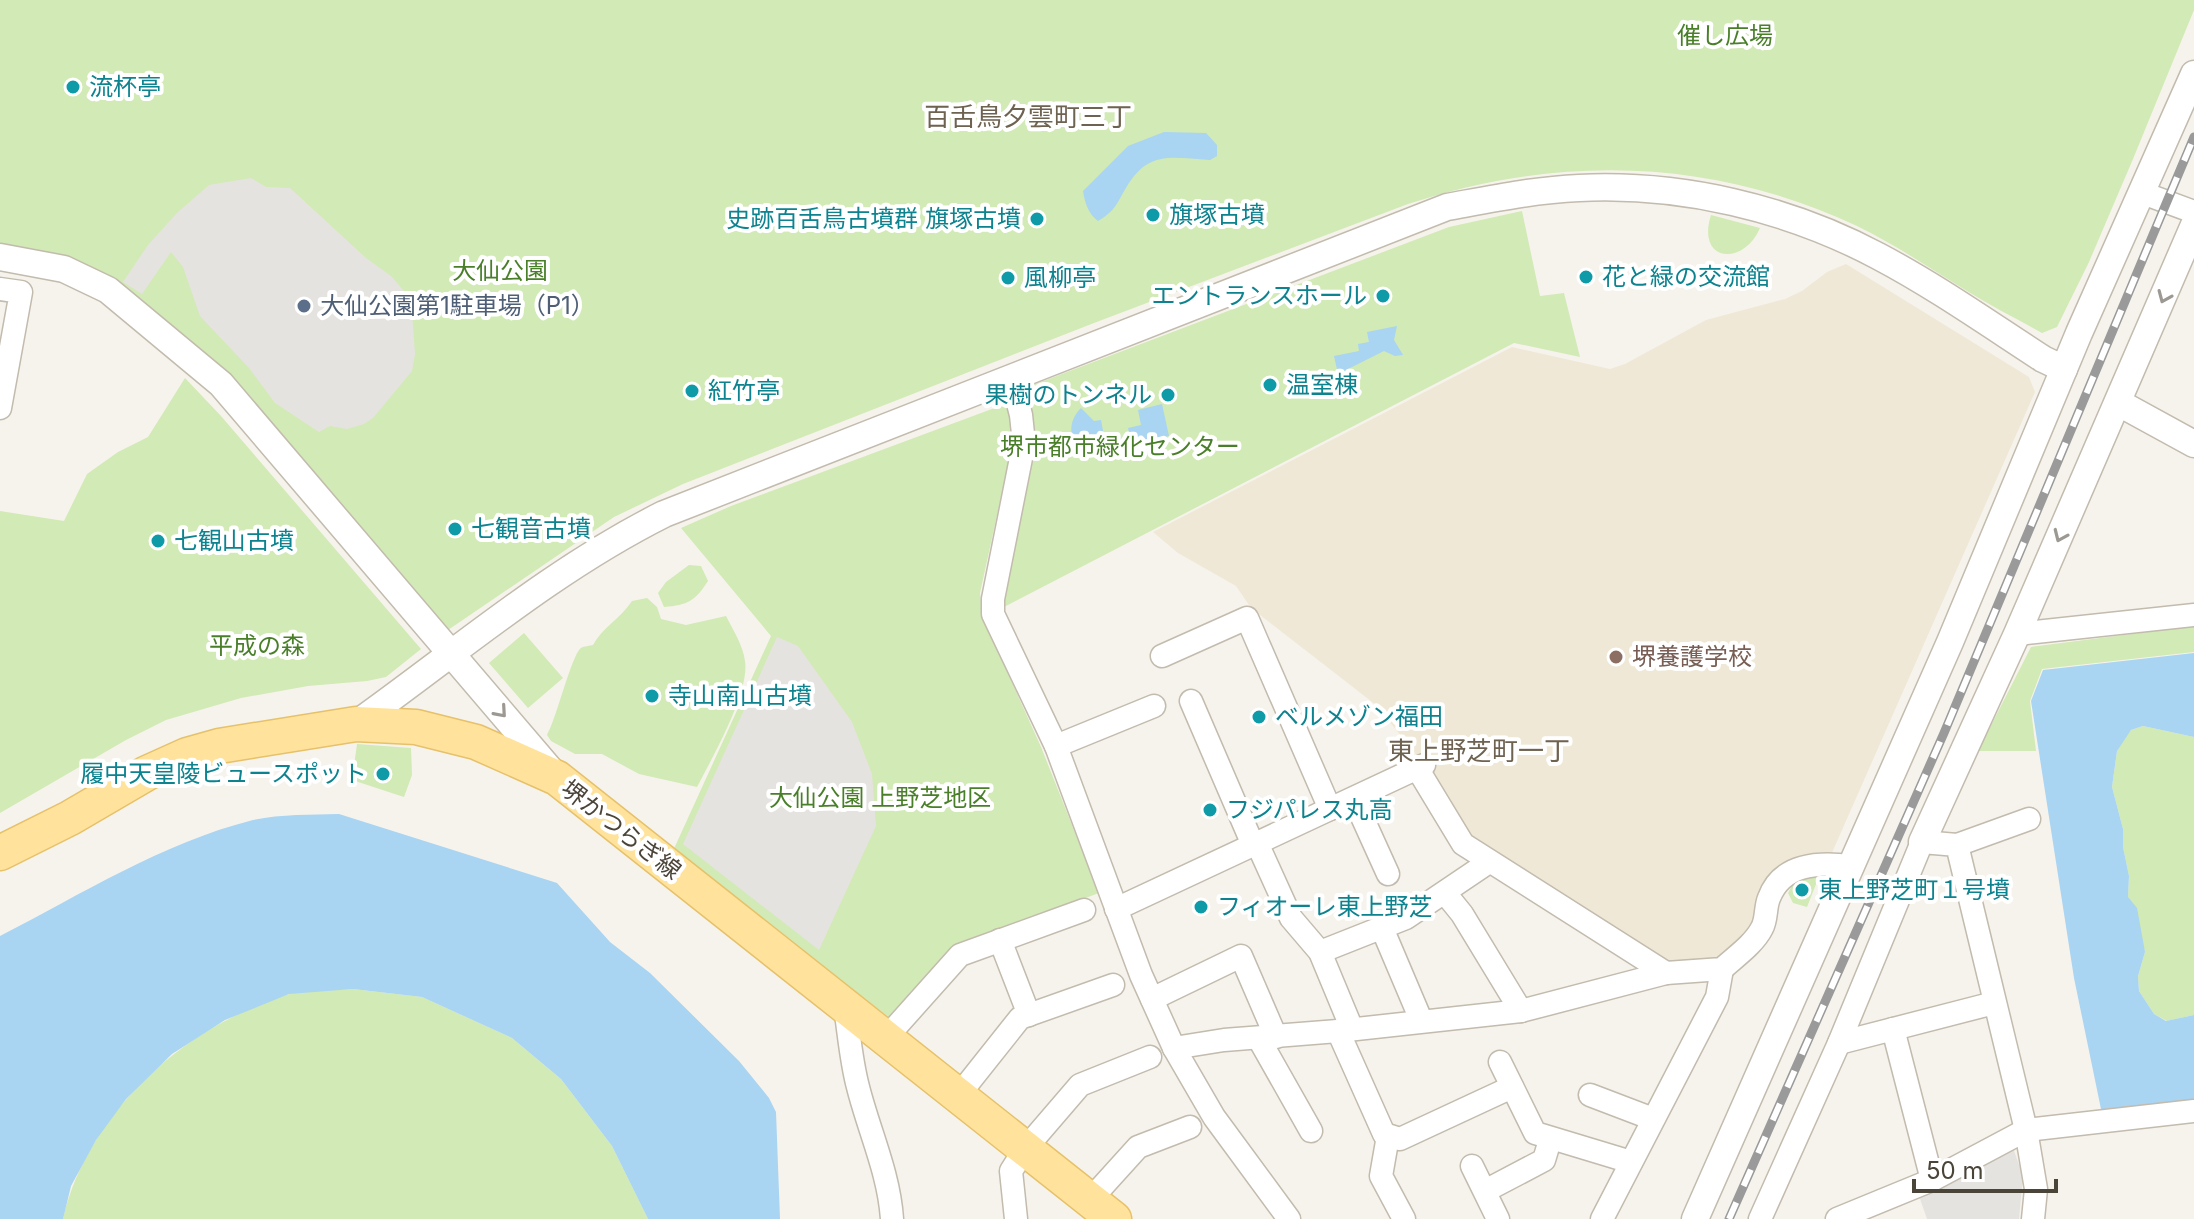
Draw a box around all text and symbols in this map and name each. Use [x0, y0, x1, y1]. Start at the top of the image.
park label: 催し広場 [1677, 21, 1773, 50]
place label: 流杯亭 [89, 72, 161, 101]
marker: 流杯亭 [64, 78, 82, 96]
district label: 百舌鳥夕雲町三丁 [924, 101, 1132, 132]
place label: 旗塚古墳 [1169, 200, 1265, 229]
place label: 史跡百舌鳥古墳群 旗塚古墳 [726, 204, 1021, 233]
marker: 旗塚古墳 [1144, 206, 1162, 224]
marker: 史跡百舌鳥古墳群 旗塚古墳 [1028, 210, 1046, 228]
park label: 大仙公園 [452, 256, 548, 285]
place label: 花と緑の交流館 [1602, 262, 1770, 291]
place label: 風柳亭 [1024, 263, 1096, 292]
marker: 花と緑の交流館 [1577, 268, 1595, 286]
marker: 風柳亭 [999, 269, 1017, 287]
place label: エントランスホール [1151, 281, 1367, 310]
marker: エントランスホール [1374, 287, 1392, 305]
one-way arrow [2157, 289, 2173, 303]
place label: 大仙公園第1駐車場（P1） [320, 291, 595, 320]
marker: 大仙公園第1駐車場（P1） [295, 297, 313, 315]
place label: 温室棟 [1286, 370, 1358, 399]
place label: 紅竹亭 [708, 376, 780, 405]
marker: 温室棟 [1261, 376, 1279, 394]
place label: 果樹のトンネル [984, 380, 1152, 409]
marker: 紅竹亭 [683, 382, 701, 400]
marker: 果樹のトンネル [1159, 386, 1177, 404]
park label: 堺市都市緑化センター [1000, 432, 1240, 461]
place label: 七観音古墳 [471, 514, 591, 543]
marker: 七観音古墳 [446, 520, 464, 538]
place label: 七観山古墳 [174, 526, 294, 555]
one-way arrow [2054, 527, 2070, 542]
marker: 七観山古墳 [149, 532, 167, 550]
park label: 平成の森 [209, 631, 305, 660]
place label: 堺養護学校 [1632, 642, 1752, 671]
marker: 堺養護学校 [1607, 648, 1625, 666]
place label: 寺山南山古墳 [668, 681, 812, 710]
marker: 寺山南山古墳 [643, 687, 661, 705]
place label: ベルメゾン福田 [1275, 702, 1443, 731]
one-way arrow [491, 703, 506, 718]
marker: ベルメゾン福田 [1250, 708, 1268, 726]
district label: 東上野芝町一丁 [1388, 735, 1570, 766]
place label: 履中天皇陵ビュースポット [80, 759, 367, 788]
marker: 履中天皇陵ビュースポット [374, 765, 392, 783]
street label: 堺かつらぎ線 [556, 774, 687, 885]
park label: 大仙公園 上野芝地区 [769, 783, 991, 812]
place label: フジパレス丸高 [1226, 795, 1393, 824]
marker: フジパレス丸高 [1201, 801, 1219, 819]
place label: 東上野芝町１号墳 [1818, 875, 2010, 904]
marker: 東上野芝町１号墳 [1793, 881, 1811, 899]
place label: フィオーレ東上野芝 [1217, 892, 1433, 921]
marker: フィオーレ東上野芝 [1192, 898, 1210, 916]
scale bar [1914, 1143, 2056, 1193]
text: 50 m [1926, 1156, 1984, 1185]

